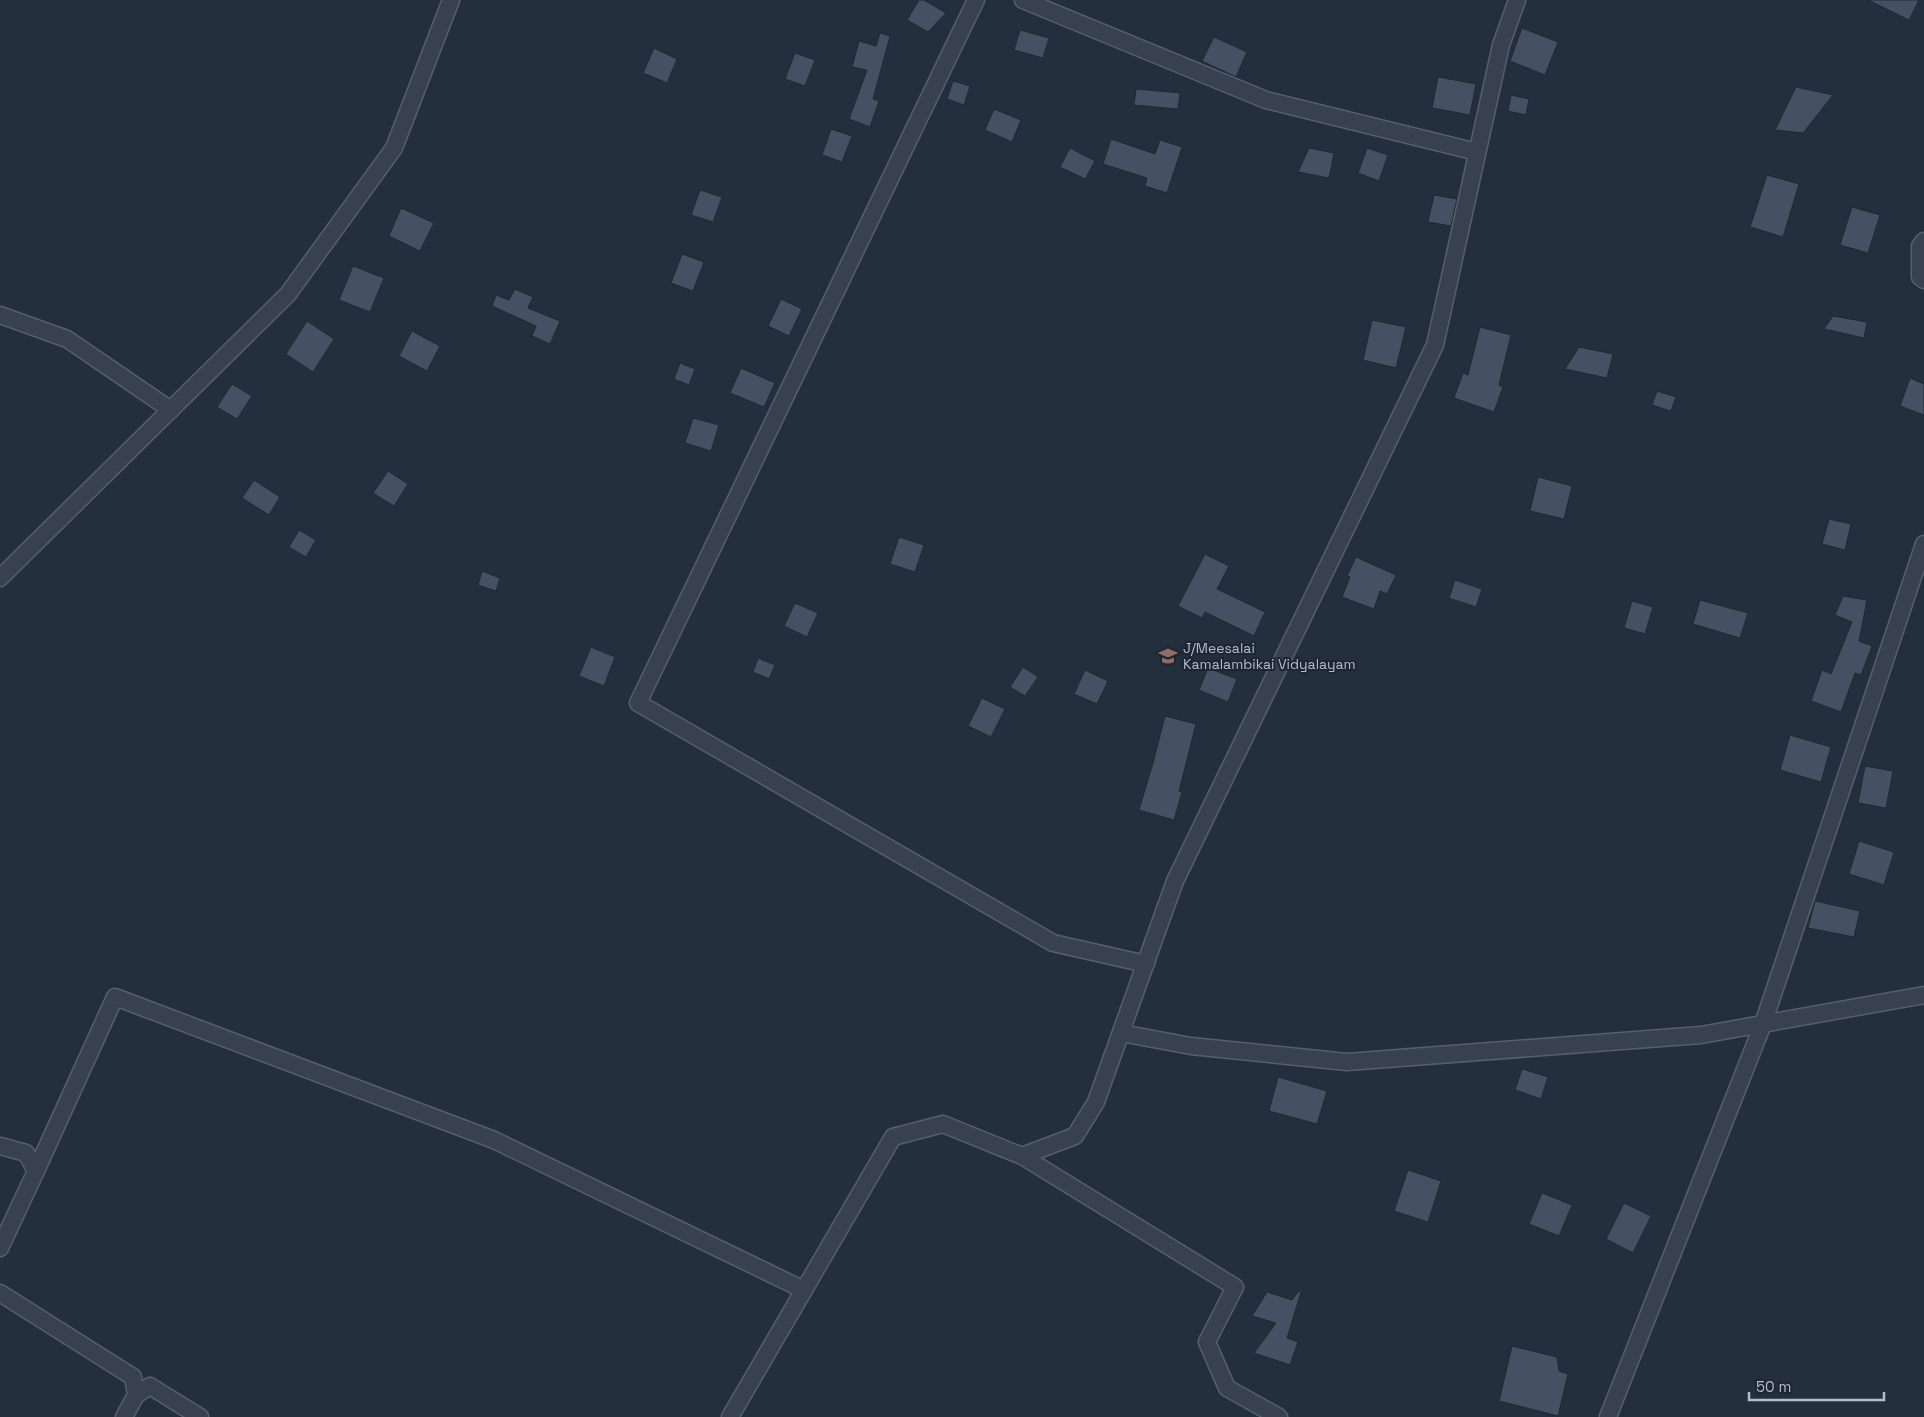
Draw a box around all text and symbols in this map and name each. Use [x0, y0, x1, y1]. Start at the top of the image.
place label: J/Meesalai Kamalambikai Vidyalayam [1183, 639, 1356, 673]
school or university icon: J/Meesalai Kamalambikai Vidyalayam [1157, 645, 1179, 667]
scale bar [1749, 1370, 1884, 1402]
text: 50 m [1756, 1377, 1791, 1396]

